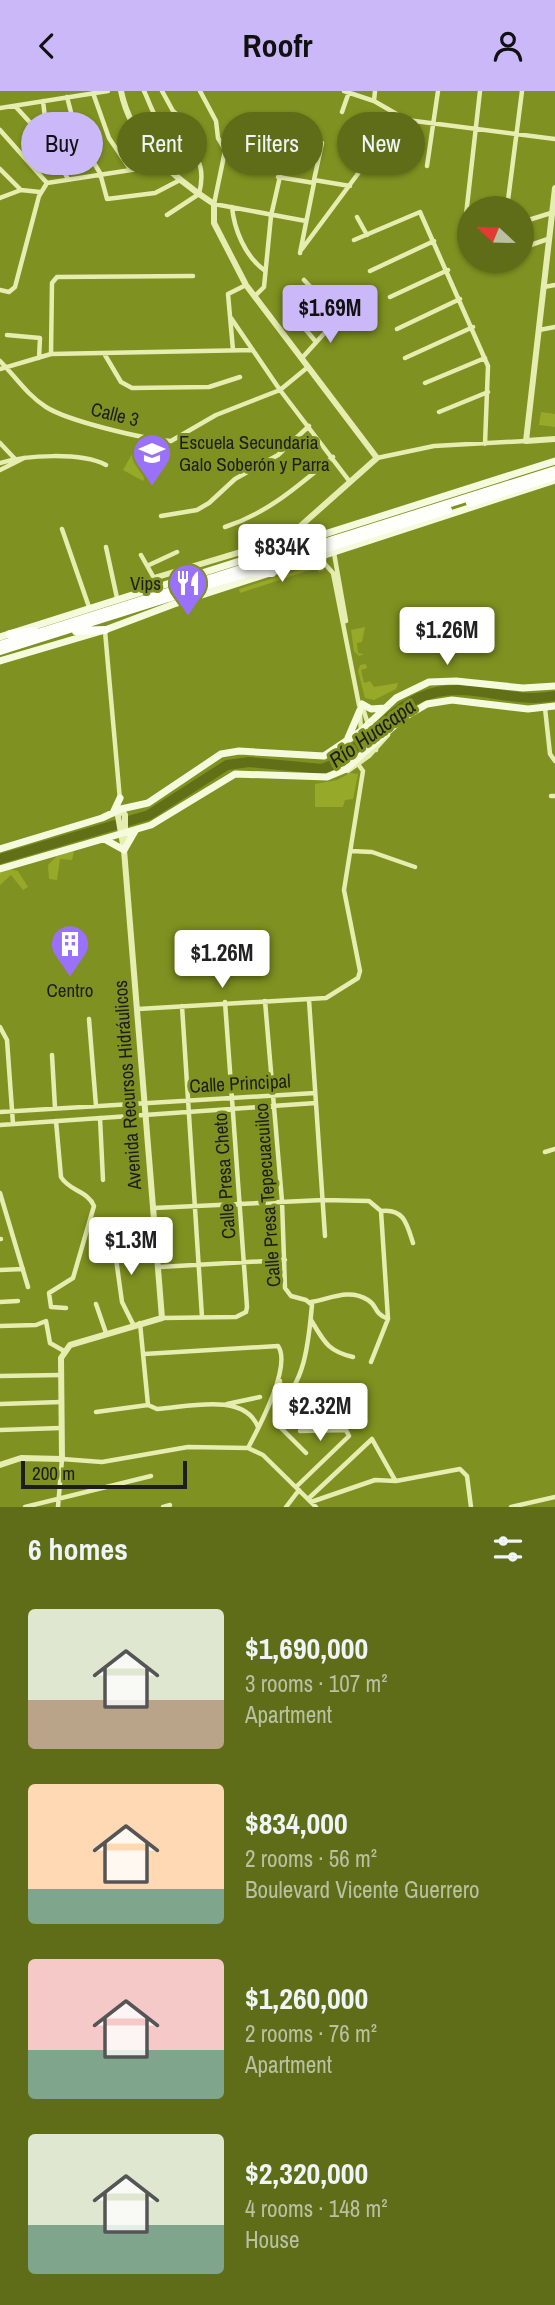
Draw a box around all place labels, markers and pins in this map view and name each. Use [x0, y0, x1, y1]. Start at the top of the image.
pin: $1.69M [273, 285, 387, 345]
place label: Escuela Secundaria Galo Soberón y Parra [179, 429, 330, 477]
school or university icon: Escuela Secundaria Galo Soberón y Parra [131, 432, 173, 487]
pin: $834K [233, 525, 331, 584]
restaurant icon: Vips [167, 562, 209, 617]
place label: Vips [130, 570, 161, 596]
pin: $1.26M [390, 607, 504, 667]
building icon: Centro [49, 923, 91, 978]
pin: $1.26M [165, 930, 279, 990]
place label: Centro [47, 977, 93, 1003]
pin: $1.3M [82, 1217, 180, 1277]
pin: $2.32M [263, 1383, 377, 1443]

